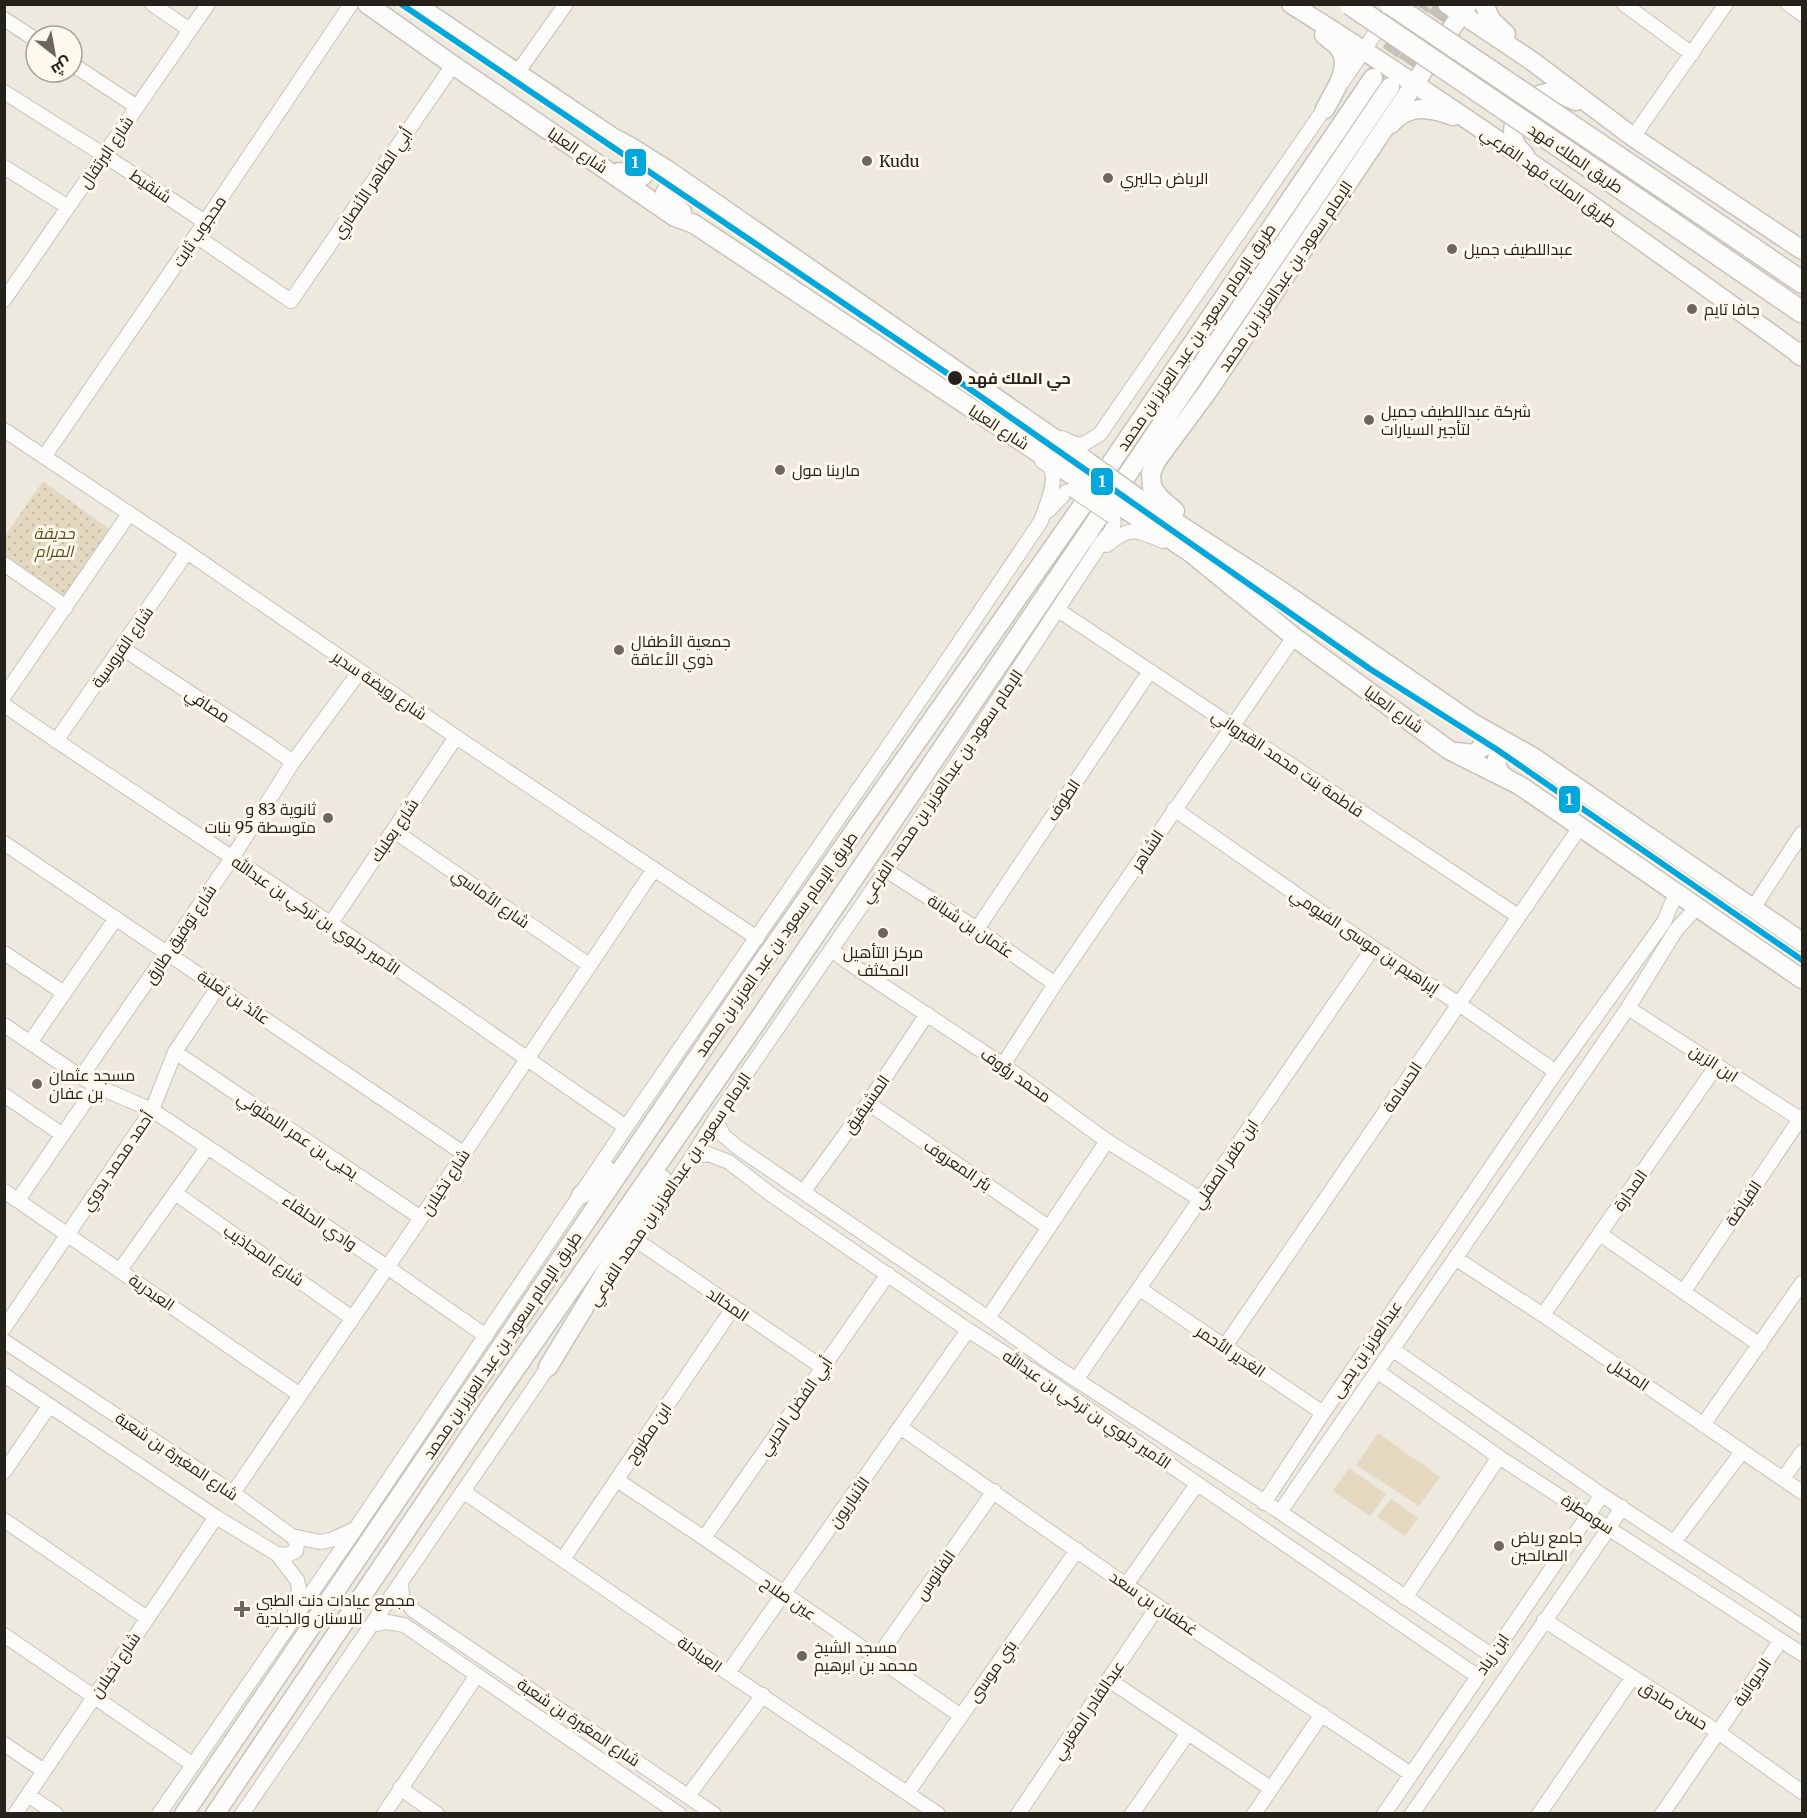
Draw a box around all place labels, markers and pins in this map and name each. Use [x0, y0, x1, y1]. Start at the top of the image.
place label: Kudu [879, 151, 920, 171]
marker: Kudu [860, 154, 874, 168]
place label: الرياض جاليري [1120, 168, 1208, 192]
marker: الرياض جاليري [1101, 171, 1115, 185]
place label: عبداللطيف جميل [1464, 239, 1573, 260]
marker: عبداللطيف جميل [1445, 242, 1459, 256]
place label: جافا تايم [1704, 299, 1760, 321]
marker: جافا تايم [1685, 302, 1699, 316]
place label: حي الملك فهد [968, 368, 1071, 391]
marker: حي الملك فهد [946, 369, 964, 387]
place label: شركة عبداللطيف جميل لتأجير السيارات [1381, 401, 1531, 439]
marker: شركة عبداللطيف جميل لتأجير السيارات [1362, 413, 1376, 427]
place label: مارينا مول [792, 460, 860, 481]
marker: مارينا مول [773, 463, 787, 477]
place label: جمعية الأطفال ذوي الأعاقة [631, 631, 731, 673]
marker: جمعية الأطفال ذوي الأعاقة [612, 643, 626, 657]
place label: ثانوية 83 و متوسطة 95 بنات [205, 799, 317, 837]
marker: ثانوية 83 و متوسطة 95 بنات [321, 811, 335, 825]
marker: مركز التأهيل المكثف [876, 926, 890, 940]
place label: مركز التأهيل المكثف [843, 942, 923, 980]
place label: مسجد عثمان بن عفان [49, 1065, 135, 1104]
marker: مسجد عثمان بن عفان [30, 1077, 44, 1091]
place label: جامع رياض الصالحين [1511, 1527, 1582, 1566]
marker: جامع رياض الصالحين [1492, 1539, 1506, 1553]
place label: مجمع عيادات دنت الطبي للاسنان والجلدية [256, 1590, 415, 1629]
marker: مجمع عيادات دنت الطبي للاسنان والجلدية [233, 1600, 251, 1618]
place label: مسجد الشيخ محمد بن ابرهيم [814, 1637, 918, 1677]
marker: مسجد الشيخ محمد بن ابرهيم [795, 1649, 809, 1663]

